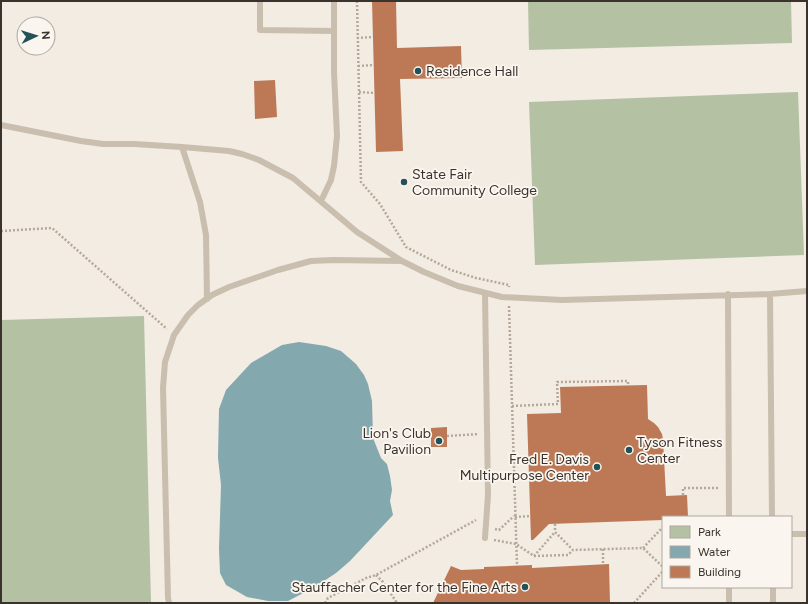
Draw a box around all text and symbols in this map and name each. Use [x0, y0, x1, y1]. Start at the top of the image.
north arrow [16, 16, 56, 56]
text: N [39, 31, 52, 40]
place label: Residence Hall [426, 63, 518, 80]
marker: Residence Hall [413, 66, 423, 76]
place label: State Fair Community College [412, 166, 537, 199]
marker: State Fair Community College [399, 177, 409, 187]
place label: Lion's Club Pavilion [363, 425, 431, 458]
place label: Tyson Fitness Center [637, 434, 722, 467]
marker: Lion's Club Pavilion [434, 436, 444, 446]
marker: Tyson Fitness Center [624, 445, 634, 455]
place label: Fred E. Davis Multipurpose Center [460, 451, 589, 484]
marker: Fred E. Davis Multipurpose Center [592, 462, 602, 472]
legend [662, 516, 792, 588]
text: Park [698, 525, 721, 539]
text: Water [698, 545, 730, 559]
text: Building [698, 565, 741, 579]
place label: Stauffacher Center for the Fine Arts [291, 579, 517, 596]
marker: Stauffacher Center for the Fine Arts [520, 582, 530, 592]

